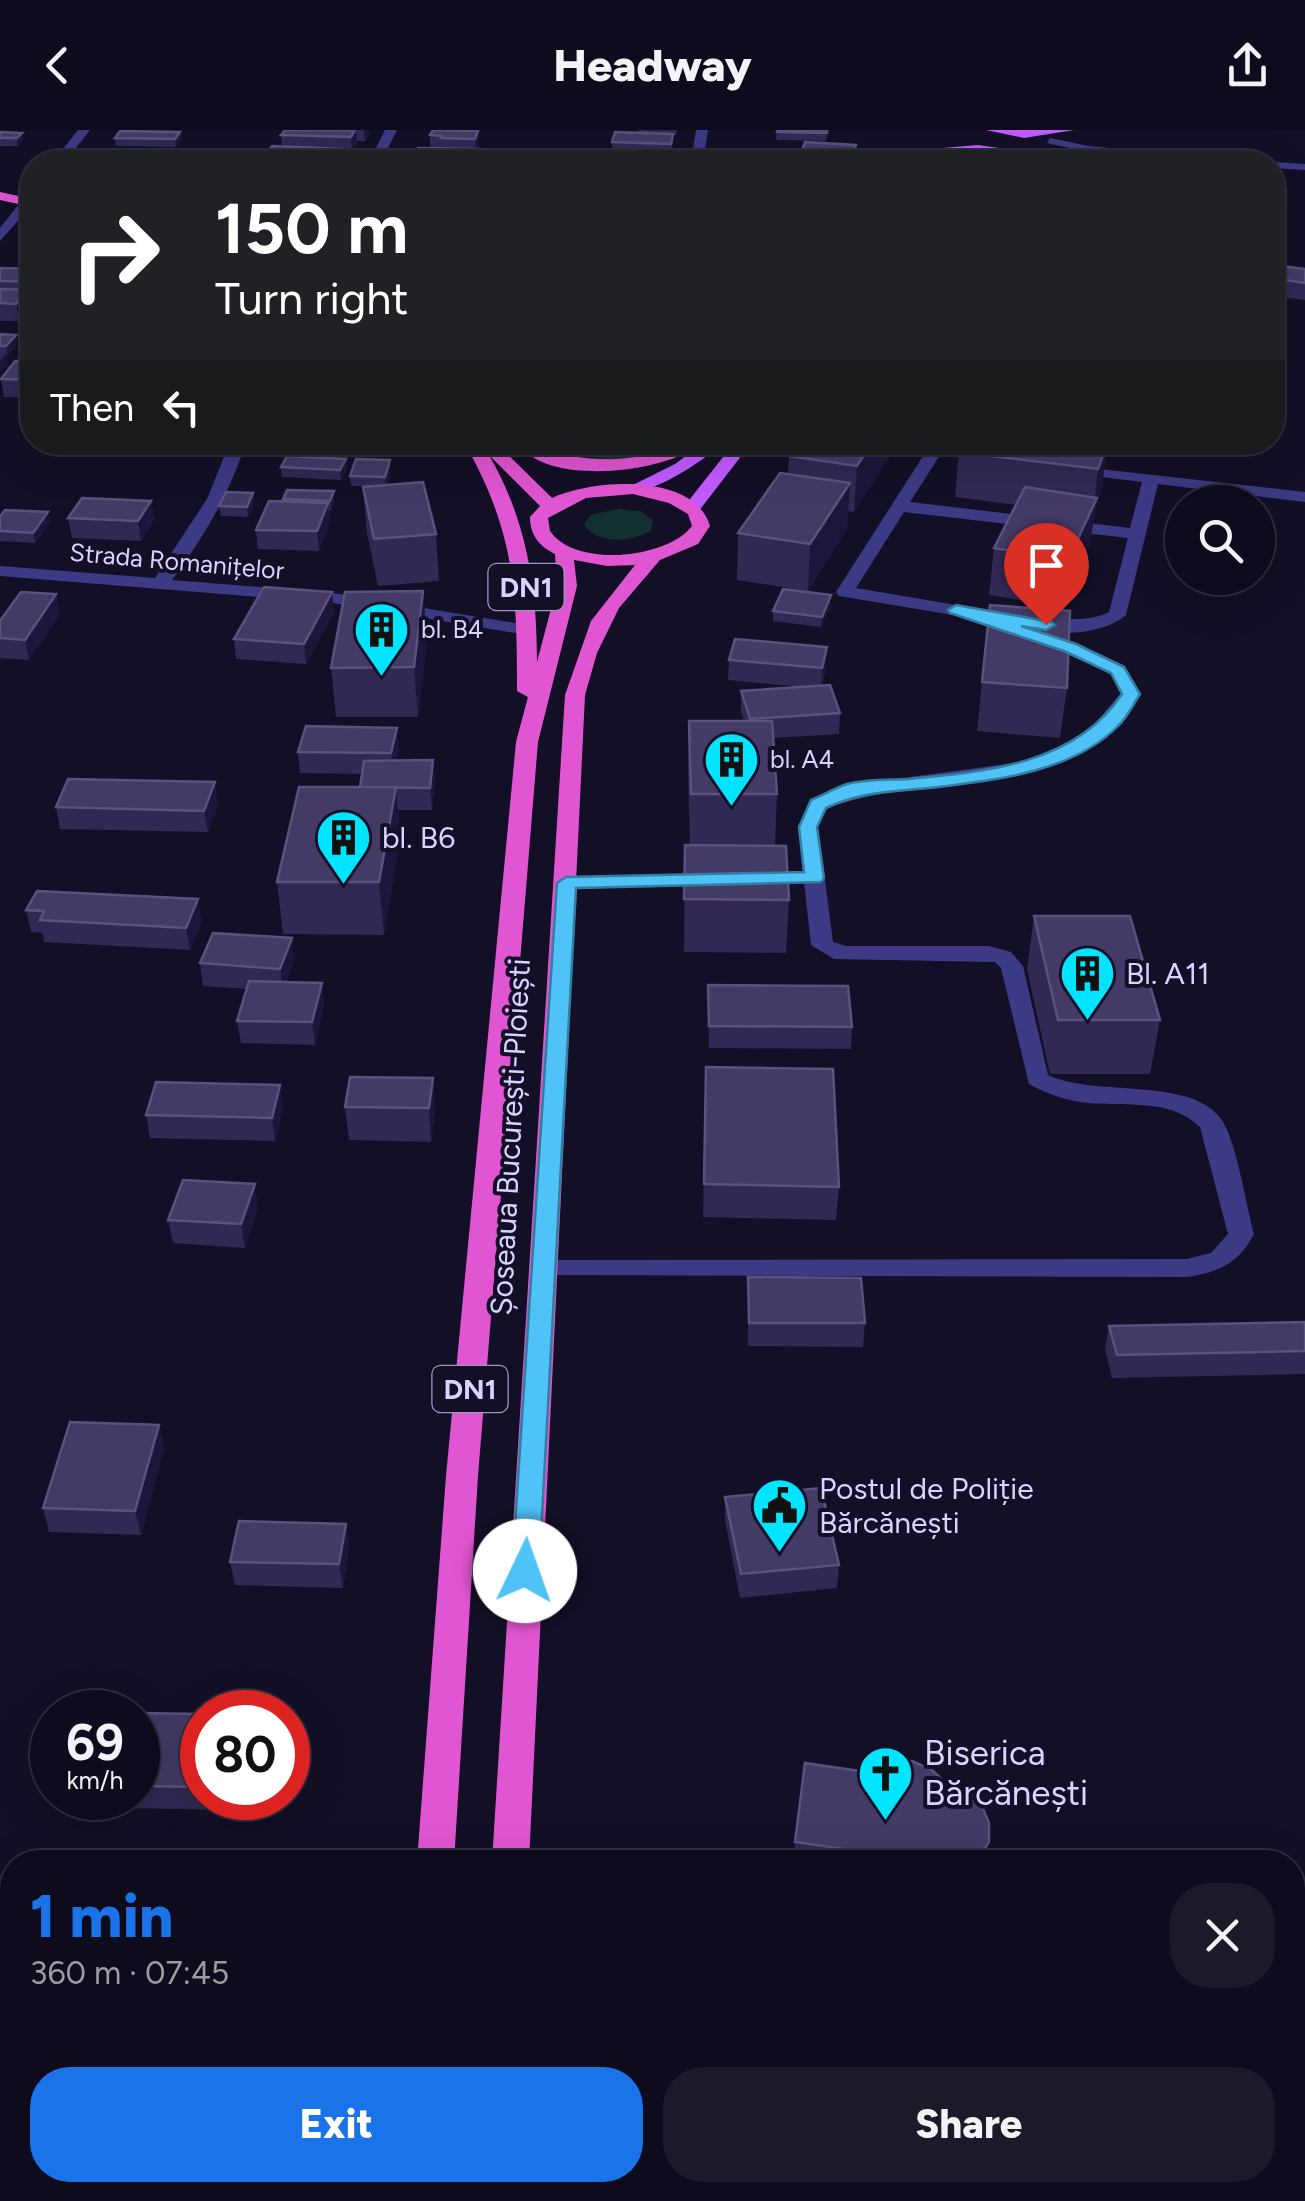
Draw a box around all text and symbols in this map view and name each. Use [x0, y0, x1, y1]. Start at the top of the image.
icon: back [30, 38, 85, 93]
text: Headway [553, 38, 752, 92]
icon: share [1220, 38, 1275, 93]
text: 150 m [215, 186, 408, 271]
icon: right [50, 190, 180, 320]
text: Turn right [215, 271, 408, 325]
icon: left [154, 380, 209, 435]
text: Then [50, 385, 134, 431]
map controls [1165, 485, 1275, 595]
button: search [1165, 485, 1275, 595]
pin [1004, 523, 1089, 626]
street label: Strada Romanițelor [69, 537, 286, 585]
icon: arrive [1019, 538, 1074, 593]
road number: DN1 [488, 564, 564, 610]
building icon: bl. B4 [352, 599, 412, 678]
place label: bl. B4 [421, 614, 483, 644]
building icon: bl. A4 [701, 729, 761, 808]
place label: bl. A4 [770, 744, 834, 774]
building icon: bl. B6 [313, 807, 373, 886]
place label: bl. B6 [382, 819, 455, 856]
building icon: Bl. A11 [1057, 943, 1117, 1022]
place label: Bl. A11 [1126, 955, 1210, 992]
street label: Șoseaua București-Ploiești [482, 958, 538, 1316]
road number: DN1 [432, 1366, 508, 1412]
place label: Postul de Poliție Bărcănești [819, 1470, 1034, 1541]
public building icon: Postul de Poliție Bărcănești [750, 1475, 810, 1554]
position arrow [473, 1519, 577, 1623]
speed limit sign: 80 [180, 1690, 310, 1820]
text: 69 [66, 1712, 124, 1773]
place label: Biserica Bărcănești [924, 1732, 1088, 1814]
church icon: Biserica Bărcănești [855, 1743, 915, 1822]
text: km/h [66, 1765, 124, 1795]
text: 1 min [30, 1880, 173, 1952]
button: close [1170, 1883, 1275, 1988]
text: 360 m · 07:45 [30, 1954, 229, 1992]
button: Exit [30, 2067, 643, 2182]
button: Share [663, 2067, 1275, 2182]

